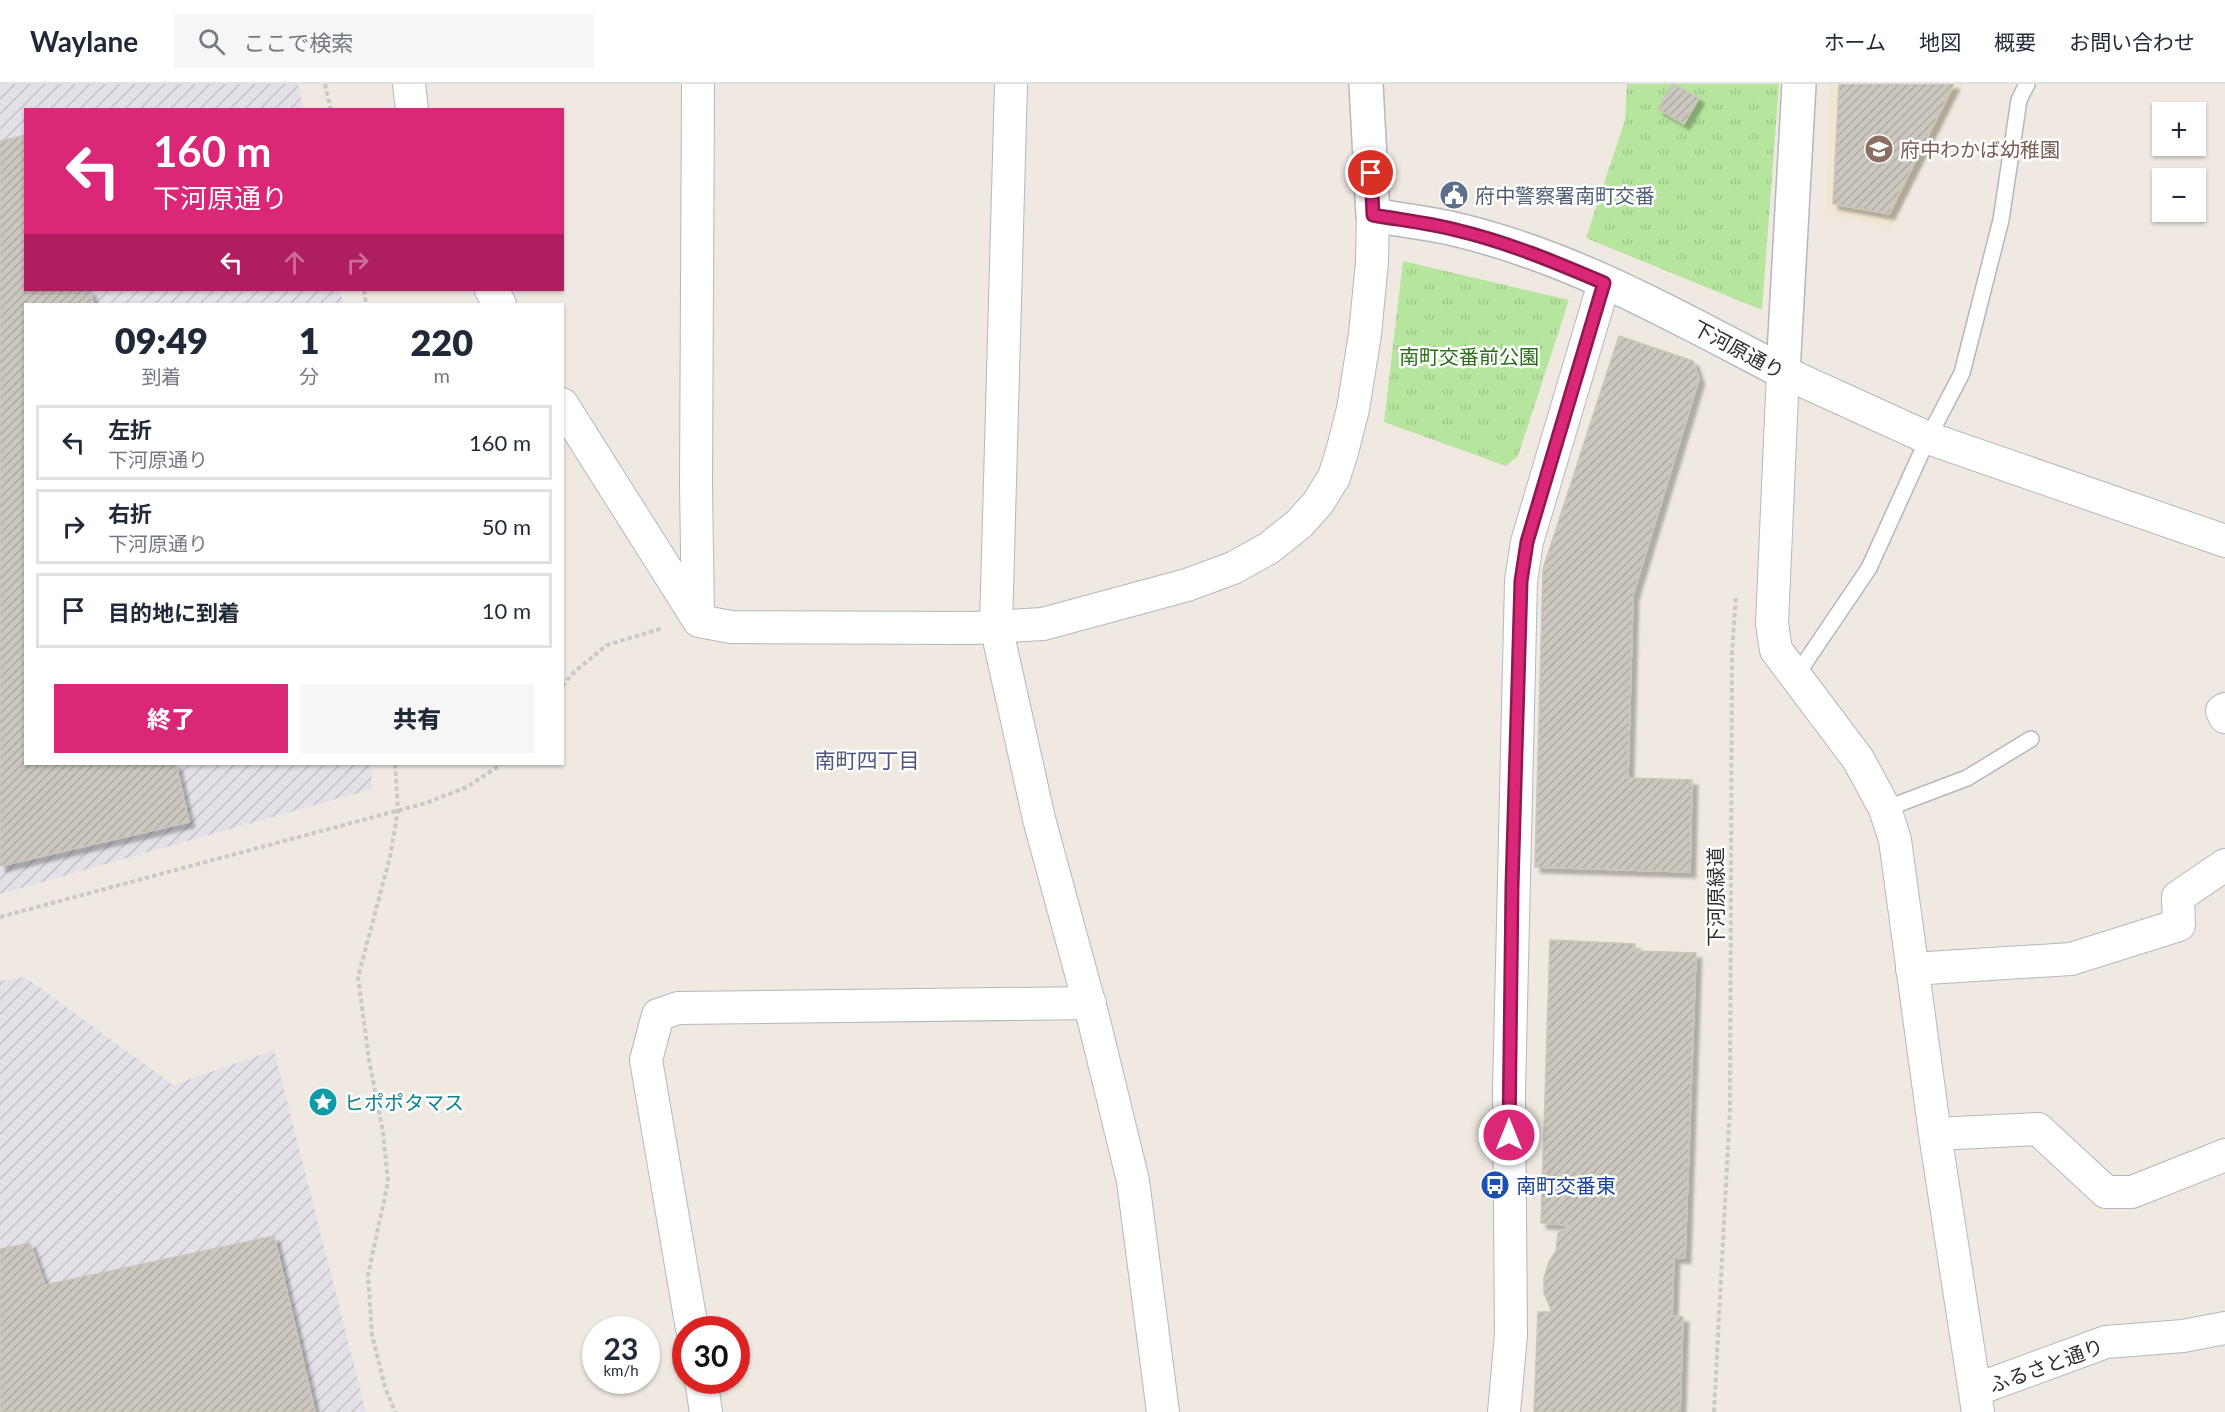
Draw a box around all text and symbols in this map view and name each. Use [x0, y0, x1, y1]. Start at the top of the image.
search box [174, 14, 594, 68]
text: Waylane [30, 24, 138, 58]
icon: search [195, 25, 228, 58]
text: ここで検索 [243, 29, 353, 56]
text: ホーム [1824, 29, 1886, 54]
text: 地図 [1919, 29, 1961, 54]
text: 概要 [1994, 29, 2036, 54]
text: お問い合わせ [2069, 29, 2195, 54]
map controls [2152, 102, 2206, 222]
button: + [2152, 102, 2206, 156]
text: 160 m [153, 126, 271, 176]
icon: left [54, 132, 132, 210]
school or university icon: 府中わかば幼稚園 [1863, 133, 1895, 165]
place label: 府中わかば幼稚園 [1900, 137, 2060, 161]
pin [1345, 147, 1396, 198]
icon: arrive [1354, 156, 1387, 189]
button: − [2152, 168, 2206, 222]
public building icon: 府中警察署南町交番 [1438, 179, 1470, 211]
text: 下河原通り [153, 181, 288, 214]
place label: 府中警察署南町交番 [1475, 183, 1655, 207]
icon: left [215, 246, 248, 279]
icon: ahead [278, 246, 311, 279]
icon: right [341, 246, 374, 279]
street label: 下河原通り [1689, 315, 1789, 383]
text: 09:49 [115, 318, 208, 362]
text: 1 [299, 318, 320, 362]
text: 220 [410, 320, 473, 364]
park label: 南町交番前公園 [1399, 344, 1539, 368]
text: m [434, 363, 450, 387]
text: 到着 [141, 364, 181, 388]
text: 分 [299, 364, 319, 388]
text: 左折 [108, 416, 152, 443]
icon: left [57, 426, 90, 459]
text: 160 m [469, 429, 531, 456]
text: 下河原通り [108, 447, 208, 471]
text: 右折 [108, 500, 152, 527]
icon: right [57, 510, 90, 543]
text: 50 m [482, 513, 531, 540]
text: 下河原通り [108, 531, 208, 555]
icon: arrive [57, 594, 90, 627]
text: 10 m [482, 597, 531, 624]
text: 目的地に到着 [108, 599, 240, 626]
button: 終了 [54, 684, 288, 753]
button: 共有 [300, 684, 534, 753]
district label: 南町四丁目 [815, 747, 920, 772]
street label: 下河原緑道 [1703, 847, 1727, 947]
place icon: ヒポポタマス [307, 1086, 339, 1118]
place label: ヒポポタマス [344, 1090, 464, 1114]
position arrow [1477, 1103, 1541, 1167]
bus stop icon: 南町交番東 [1479, 1169, 1511, 1201]
place label: 南町交番東 [1516, 1173, 1616, 1197]
speed limit sign: 30 [672, 1316, 750, 1394]
text: 23 [604, 1330, 638, 1366]
street label: ふるさと通り [1986, 1333, 2106, 1397]
text: km/h [603, 1361, 639, 1379]

